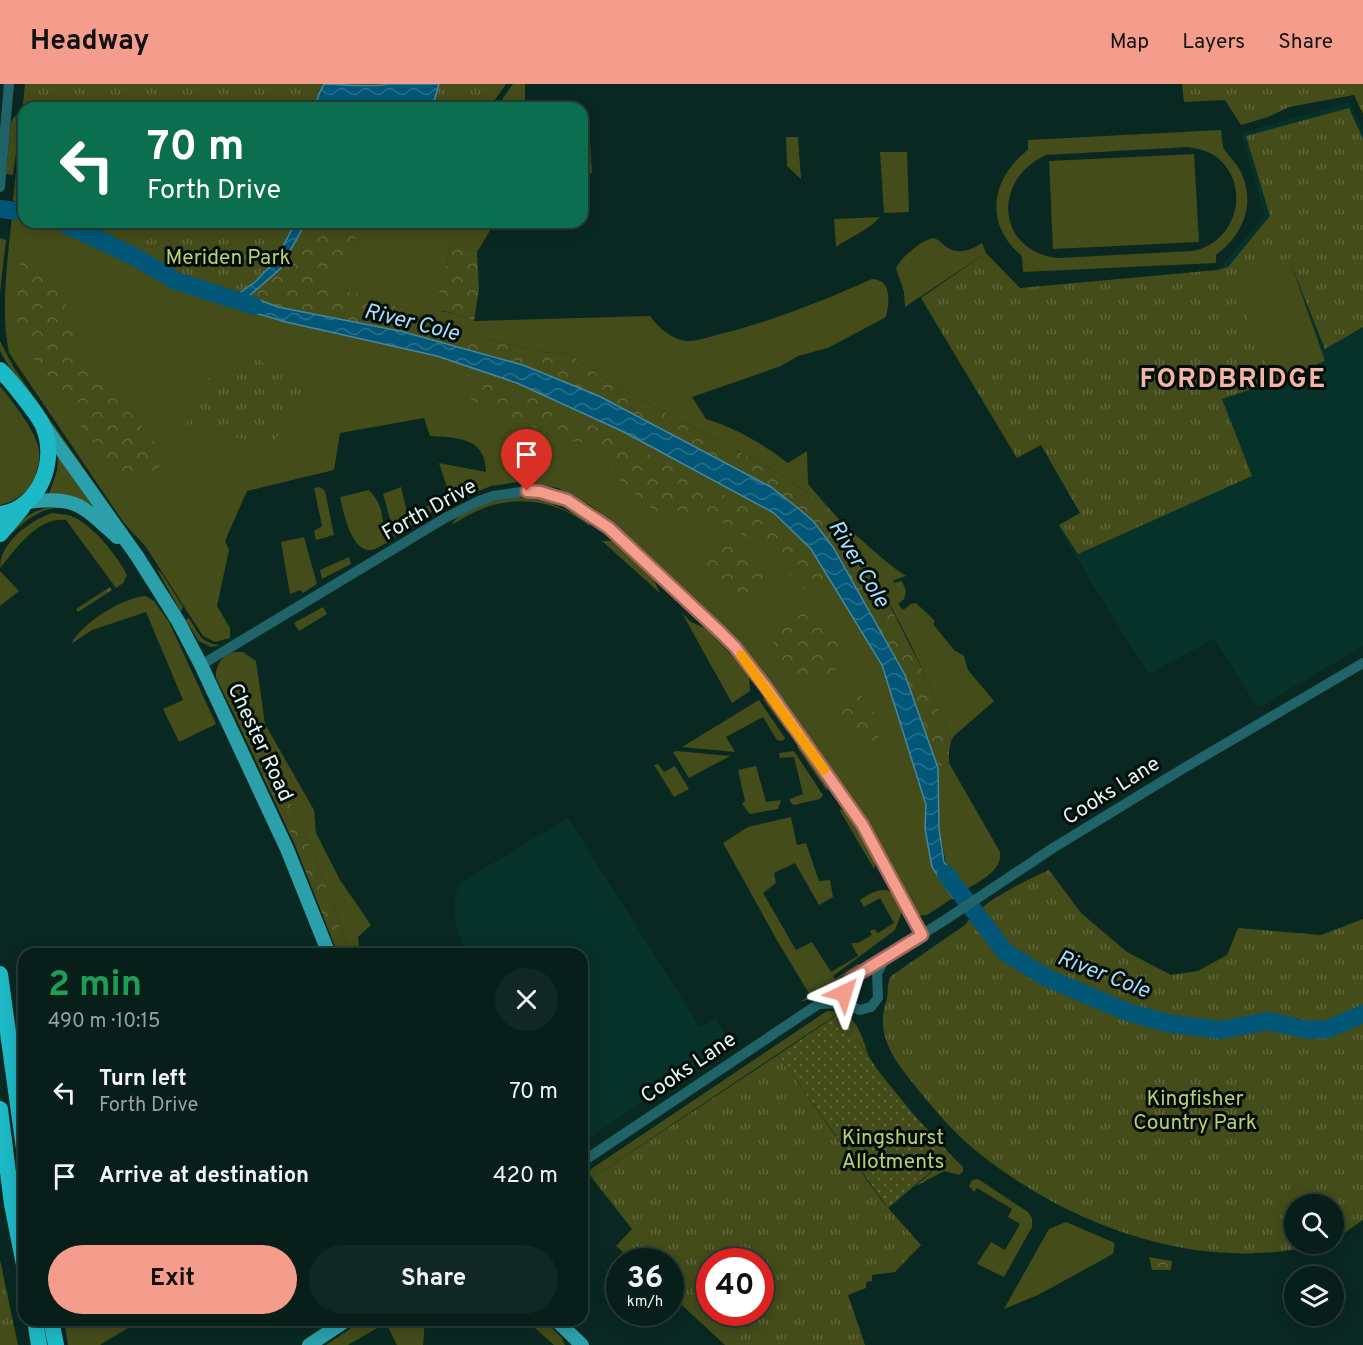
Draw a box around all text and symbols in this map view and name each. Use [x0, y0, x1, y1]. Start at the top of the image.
text: Headway [30, 24, 149, 60]
text: Map [1110, 29, 1149, 56]
text: Layers [1182, 29, 1245, 56]
text: Share [1278, 29, 1333, 56]
text: 70 m [147, 122, 245, 175]
icon: left [48, 126, 126, 204]
text: Forth Drive [147, 174, 281, 208]
park label: Meriden Park [165, 245, 291, 272]
water label: River Cole [361, 299, 462, 348]
district label: FORDBRIDGE [1139, 363, 1327, 397]
pin [501, 429, 552, 491]
icon: arrive [510, 438, 543, 471]
street label: Forth Drive [378, 473, 482, 547]
water label: River Cole [821, 516, 895, 613]
street label: Chester Road [220, 679, 299, 806]
street label: Cooks Lane [1058, 751, 1165, 832]
water label: River Cole [1053, 945, 1154, 1006]
position arrow [812, 961, 876, 1025]
text: 2 min [48, 963, 142, 1009]
button: close [495, 968, 558, 1031]
text: 490 m · 10:15 [48, 1009, 160, 1035]
street label: Cooks Lane [636, 1026, 742, 1110]
text: Turn left [99, 1066, 187, 1093]
icon: left [48, 1076, 81, 1109]
text: 70 m [509, 1079, 558, 1106]
park label: Kingfisher Country Park [1133, 1086, 1257, 1137]
text: Forth Drive [99, 1093, 198, 1119]
park label: Kingshurst Allotments [842, 1125, 944, 1176]
icon: arrive [48, 1160, 81, 1193]
text: Arrive at destination [99, 1163, 309, 1190]
text: 420 m [493, 1163, 558, 1190]
map controls [1284, 1194, 1344, 1326]
button: search [1284, 1194, 1344, 1254]
button: Exit [48, 1245, 297, 1314]
button: Share [309, 1245, 558, 1314]
speed limit sign: 40 [696, 1248, 774, 1326]
text: 36 [627, 1261, 663, 1298]
button: layers [1284, 1266, 1344, 1326]
text: km/h [627, 1293, 663, 1312]

